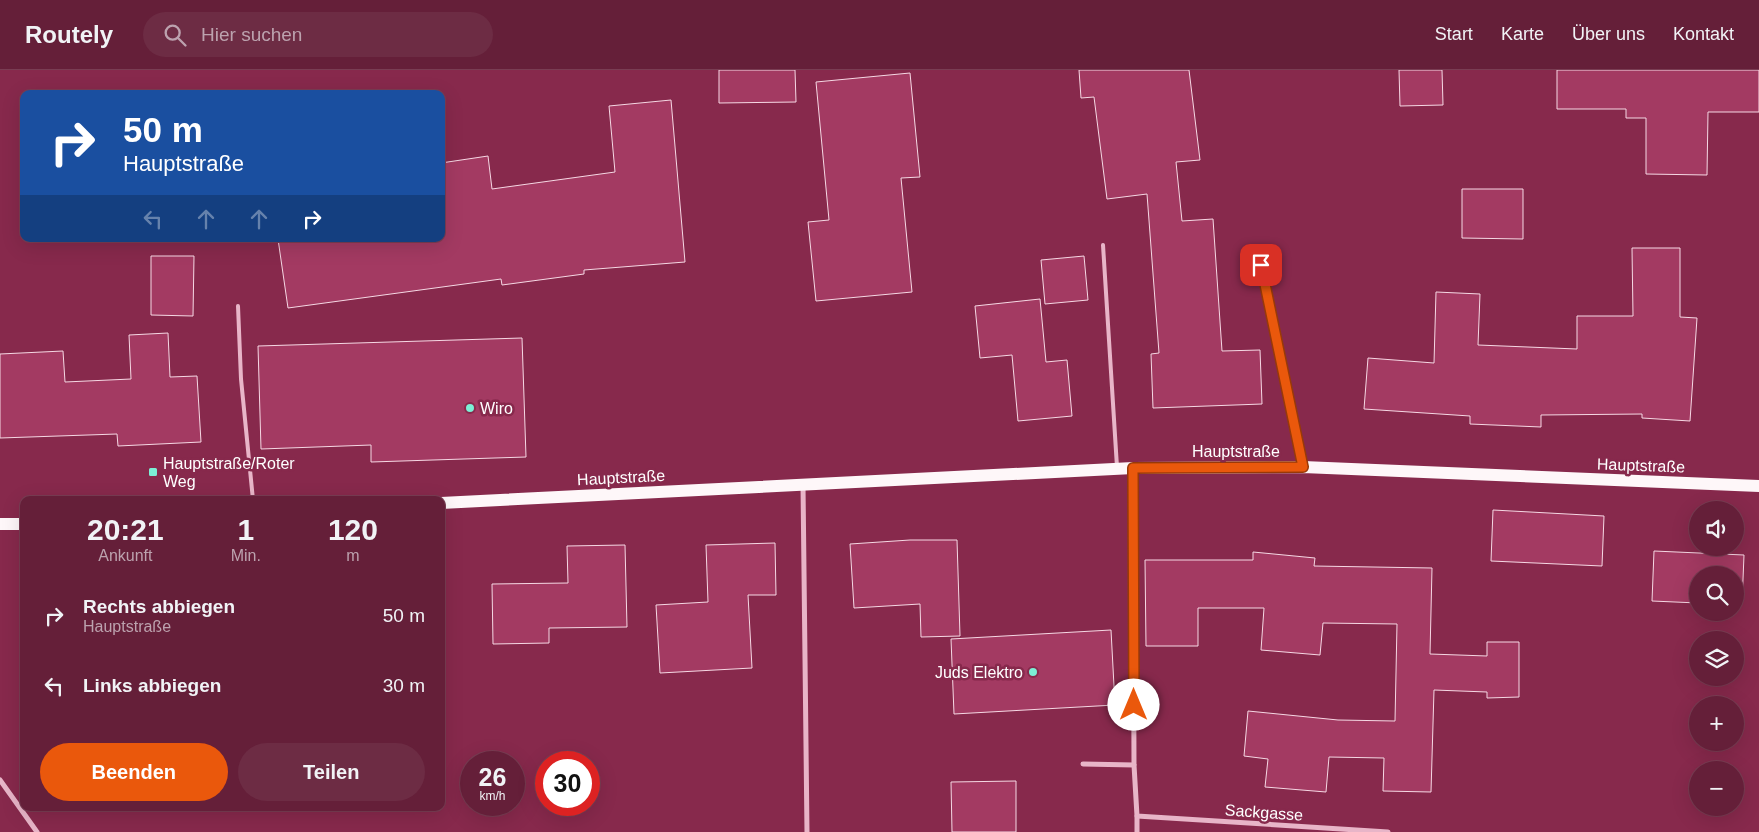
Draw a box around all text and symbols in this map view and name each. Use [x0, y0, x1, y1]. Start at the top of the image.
search box [143, 12, 493, 57]
text: Routely [25, 21, 113, 48]
icon: search [161, 21, 189, 49]
text: Hier suchen [201, 24, 302, 45]
text: Start [1435, 24, 1473, 44]
text: Karte [1501, 24, 1544, 44]
text: Über uns [1572, 24, 1645, 44]
text: Kontakt [1673, 24, 1734, 44]
icon: right [40, 110, 105, 175]
text: 50 m [123, 110, 203, 149]
text: Hauptstraße [123, 151, 244, 176]
icon: left [139, 205, 167, 233]
icon: ahead [192, 205, 220, 233]
icon: ahead [245, 205, 273, 233]
icon: right [298, 205, 326, 233]
pin [1240, 244, 1282, 286]
icon: arrive [1247, 251, 1275, 279]
place label: Wiro [480, 400, 513, 417]
marker: Wiro [464, 402, 476, 414]
street label: Hauptstraße [1192, 443, 1280, 460]
place label: Hauptstraße/Roter Weg [163, 455, 295, 490]
street label: Hauptstraße [1597, 455, 1685, 476]
marker: Hauptstraße/Roter Weg [147, 466, 159, 478]
street label: Hauptstraße [577, 467, 666, 488]
map controls [1689, 501, 1744, 816]
button: sound [1689, 501, 1744, 556]
text: 20:21 [87, 513, 164, 546]
text: 1 [237, 513, 254, 546]
text: 120 [328, 513, 378, 546]
text: Ankunft [98, 547, 152, 564]
text: Min. [231, 547, 261, 564]
text: m [346, 547, 360, 564]
button: search [1689, 566, 1744, 621]
text: Rechts abbiegen [83, 596, 235, 617]
icon: right [40, 602, 68, 630]
text: 50 m [383, 605, 425, 626]
text: Hauptstraße [83, 618, 171, 635]
button: layers [1689, 631, 1744, 686]
place label: Juds Elektro [935, 664, 1023, 681]
marker: Juds Elektro [1027, 666, 1039, 678]
icon: left [40, 672, 68, 700]
text: Links abbiegen [83, 675, 221, 696]
text: 30 m [383, 675, 425, 696]
position arrow [1107, 678, 1159, 730]
button: + [1689, 696, 1744, 751]
button: Beenden [40, 743, 228, 801]
button: Teilen [238, 743, 425, 801]
speed limit sign: 30 [535, 751, 600, 816]
button: − [1689, 761, 1744, 816]
text: 26 [479, 763, 506, 791]
text: km/h [479, 789, 506, 803]
street label: Sackgasse [1224, 801, 1304, 824]

